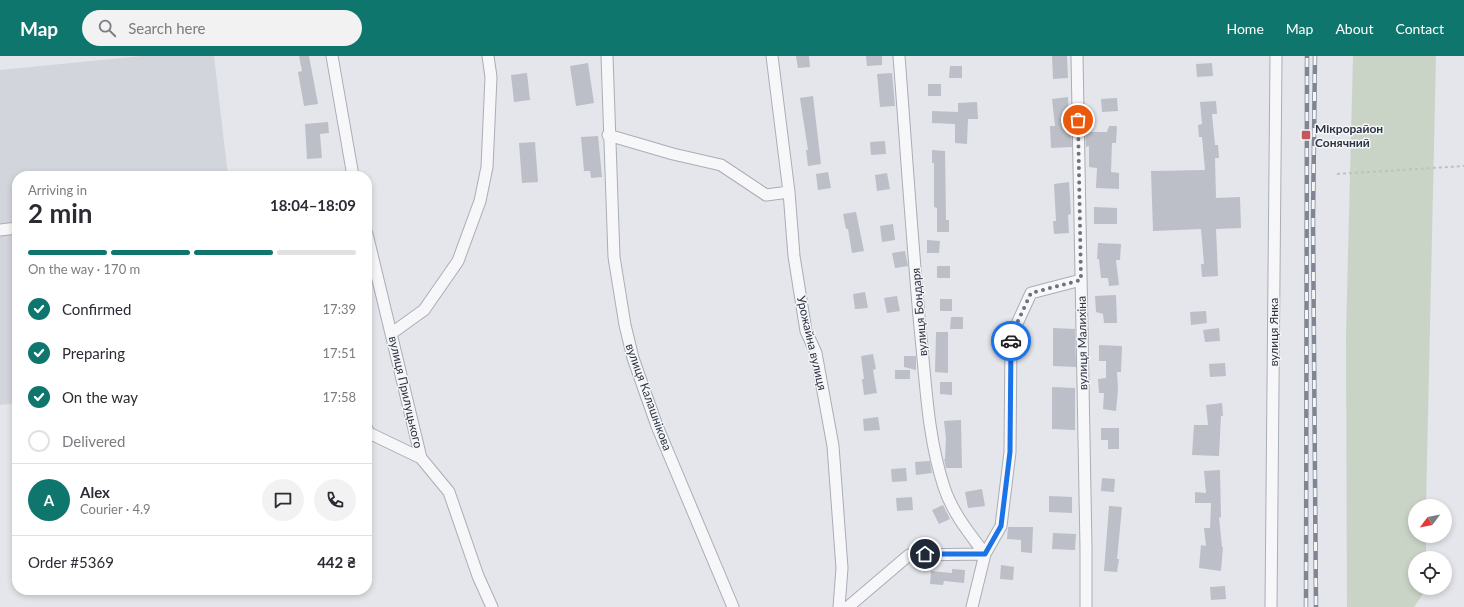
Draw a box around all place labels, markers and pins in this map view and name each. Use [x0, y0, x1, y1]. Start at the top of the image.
pin [1061, 103, 1095, 137]
place label: Мікрорайон Сонячний [1315, 121, 1383, 150]
marker: Мікрорайон Сонячний [1300, 129, 1312, 141]
pin [908, 537, 942, 571]

